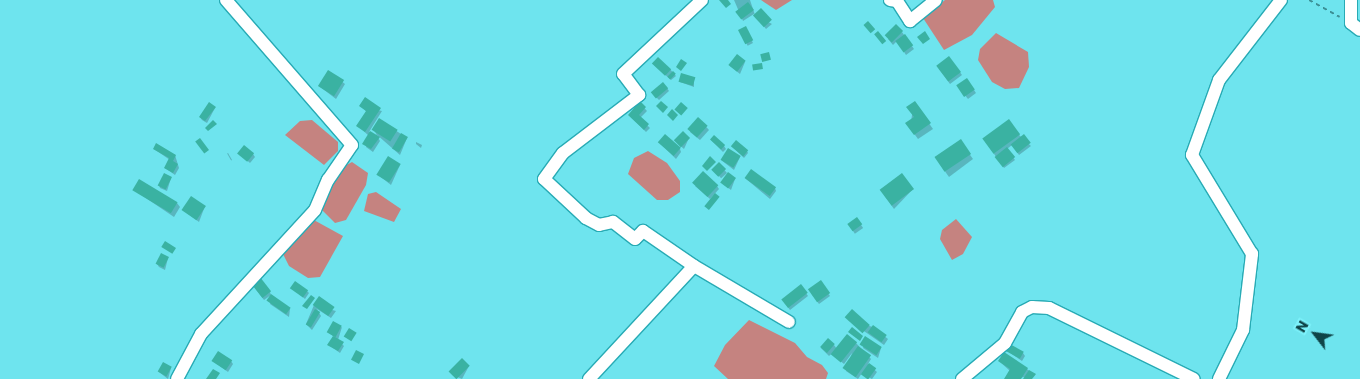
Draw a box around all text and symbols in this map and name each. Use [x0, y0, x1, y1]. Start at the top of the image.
north arrow [1290, 309, 1340, 359]
text: N [1291, 317, 1313, 336]

